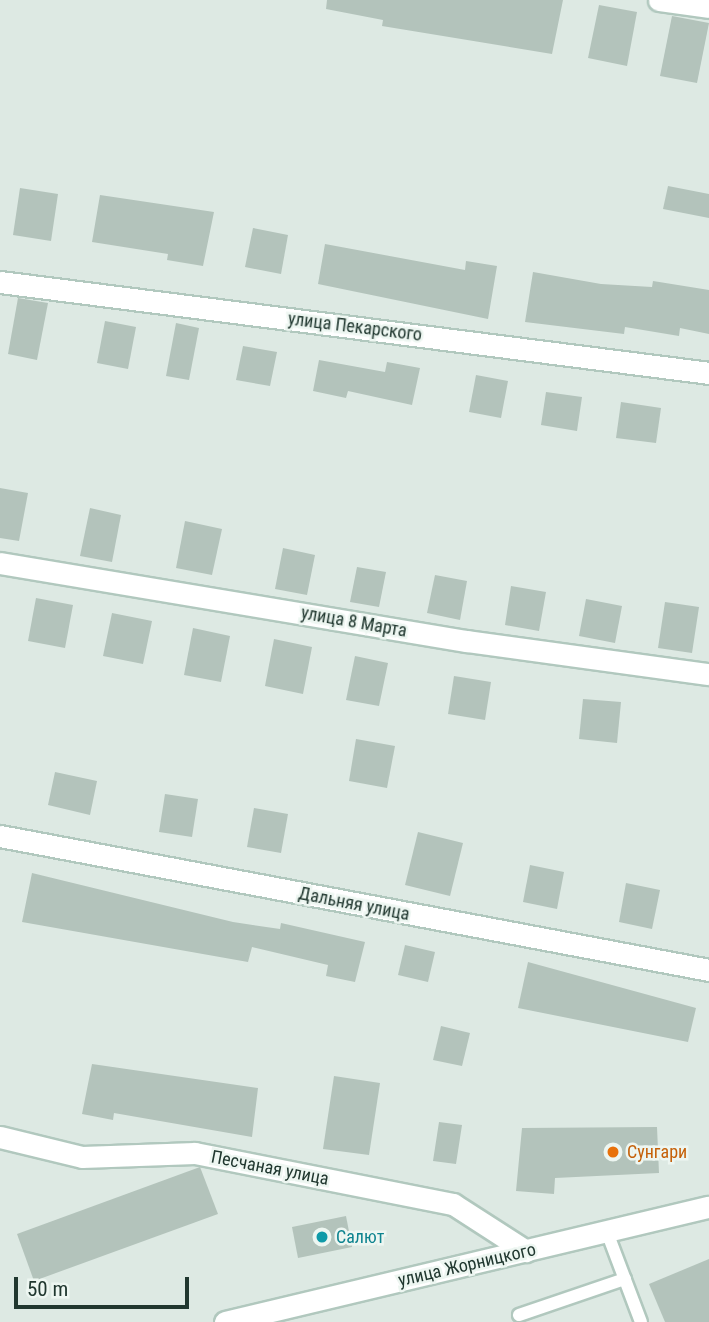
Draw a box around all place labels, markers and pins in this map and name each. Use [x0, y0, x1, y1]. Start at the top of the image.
place label: Сунгари [627, 1141, 687, 1163]
marker: Сунгари [605, 1144, 621, 1160]
place label: Салют [336, 1226, 384, 1248]
marker: Салют [314, 1229, 330, 1245]

